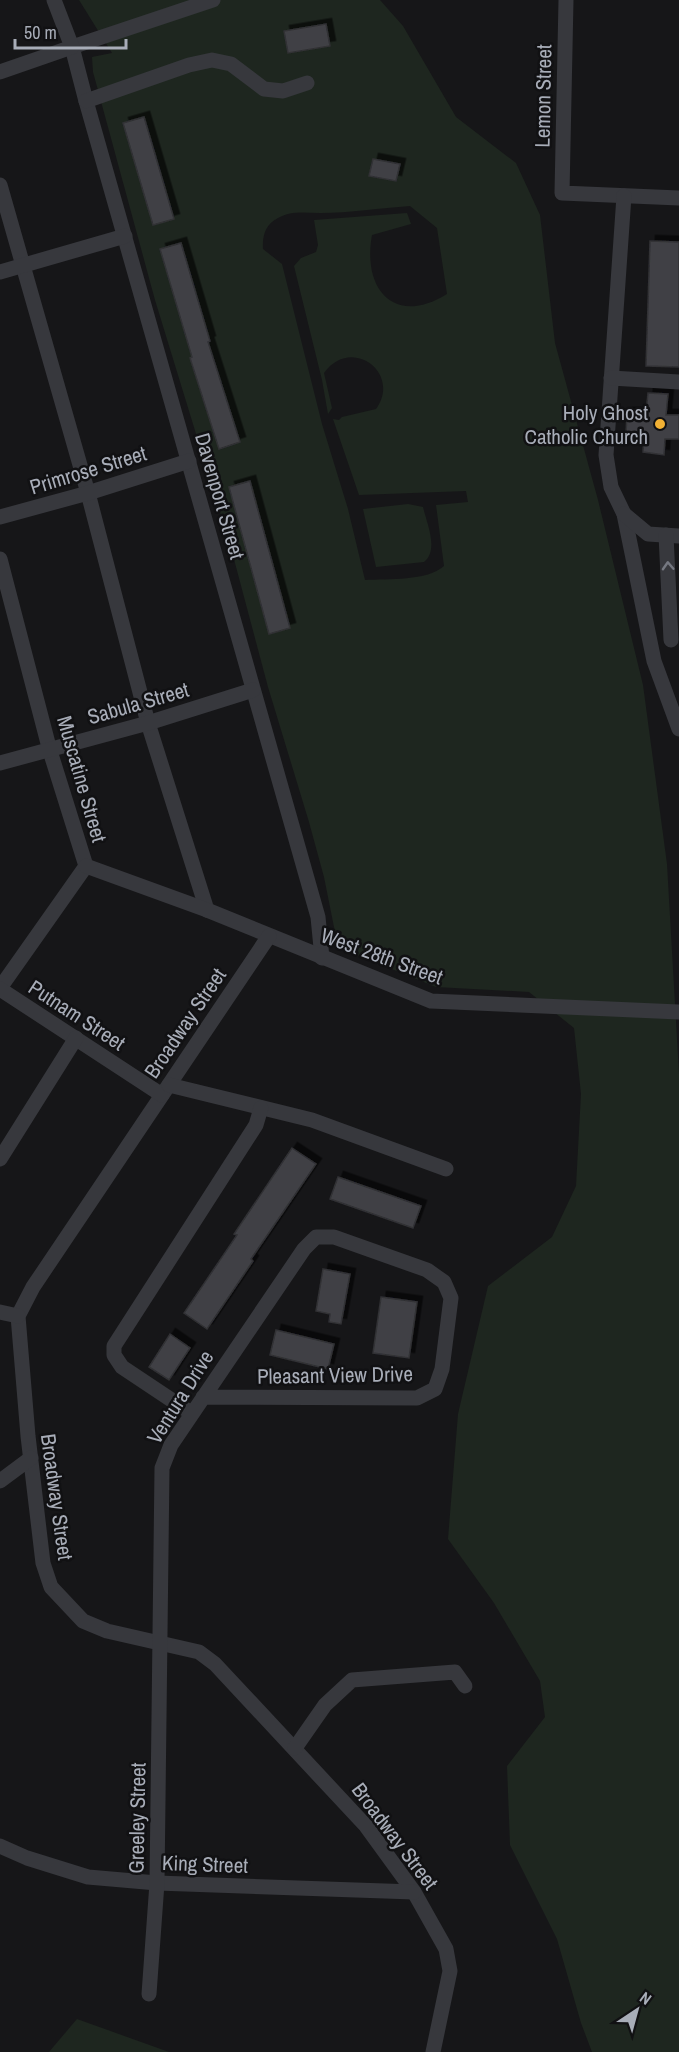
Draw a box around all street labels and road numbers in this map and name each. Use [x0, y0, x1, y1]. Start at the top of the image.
street label: Lemon Street [528, 44, 558, 148]
street label: Davenport Street [188, 429, 252, 563]
street label: Primrose Street [26, 438, 150, 501]
street label: Sabula Street [84, 675, 192, 731]
street label: Muscatine Street [50, 712, 114, 846]
street label: West 28th Street [317, 920, 447, 992]
street label: Broadway Street [137, 962, 233, 1084]
street label: Putnam Street [23, 973, 131, 1057]
street label: Ventura Drive [140, 1345, 220, 1449]
street label: Pleasant View Drive [257, 1359, 413, 1391]
street label: Broadway Street [34, 1432, 80, 1562]
street label: Greeley Street [122, 1762, 152, 1874]
street label: Broadway Street [345, 1776, 445, 1896]
street label: King Street [161, 1848, 249, 1880]

